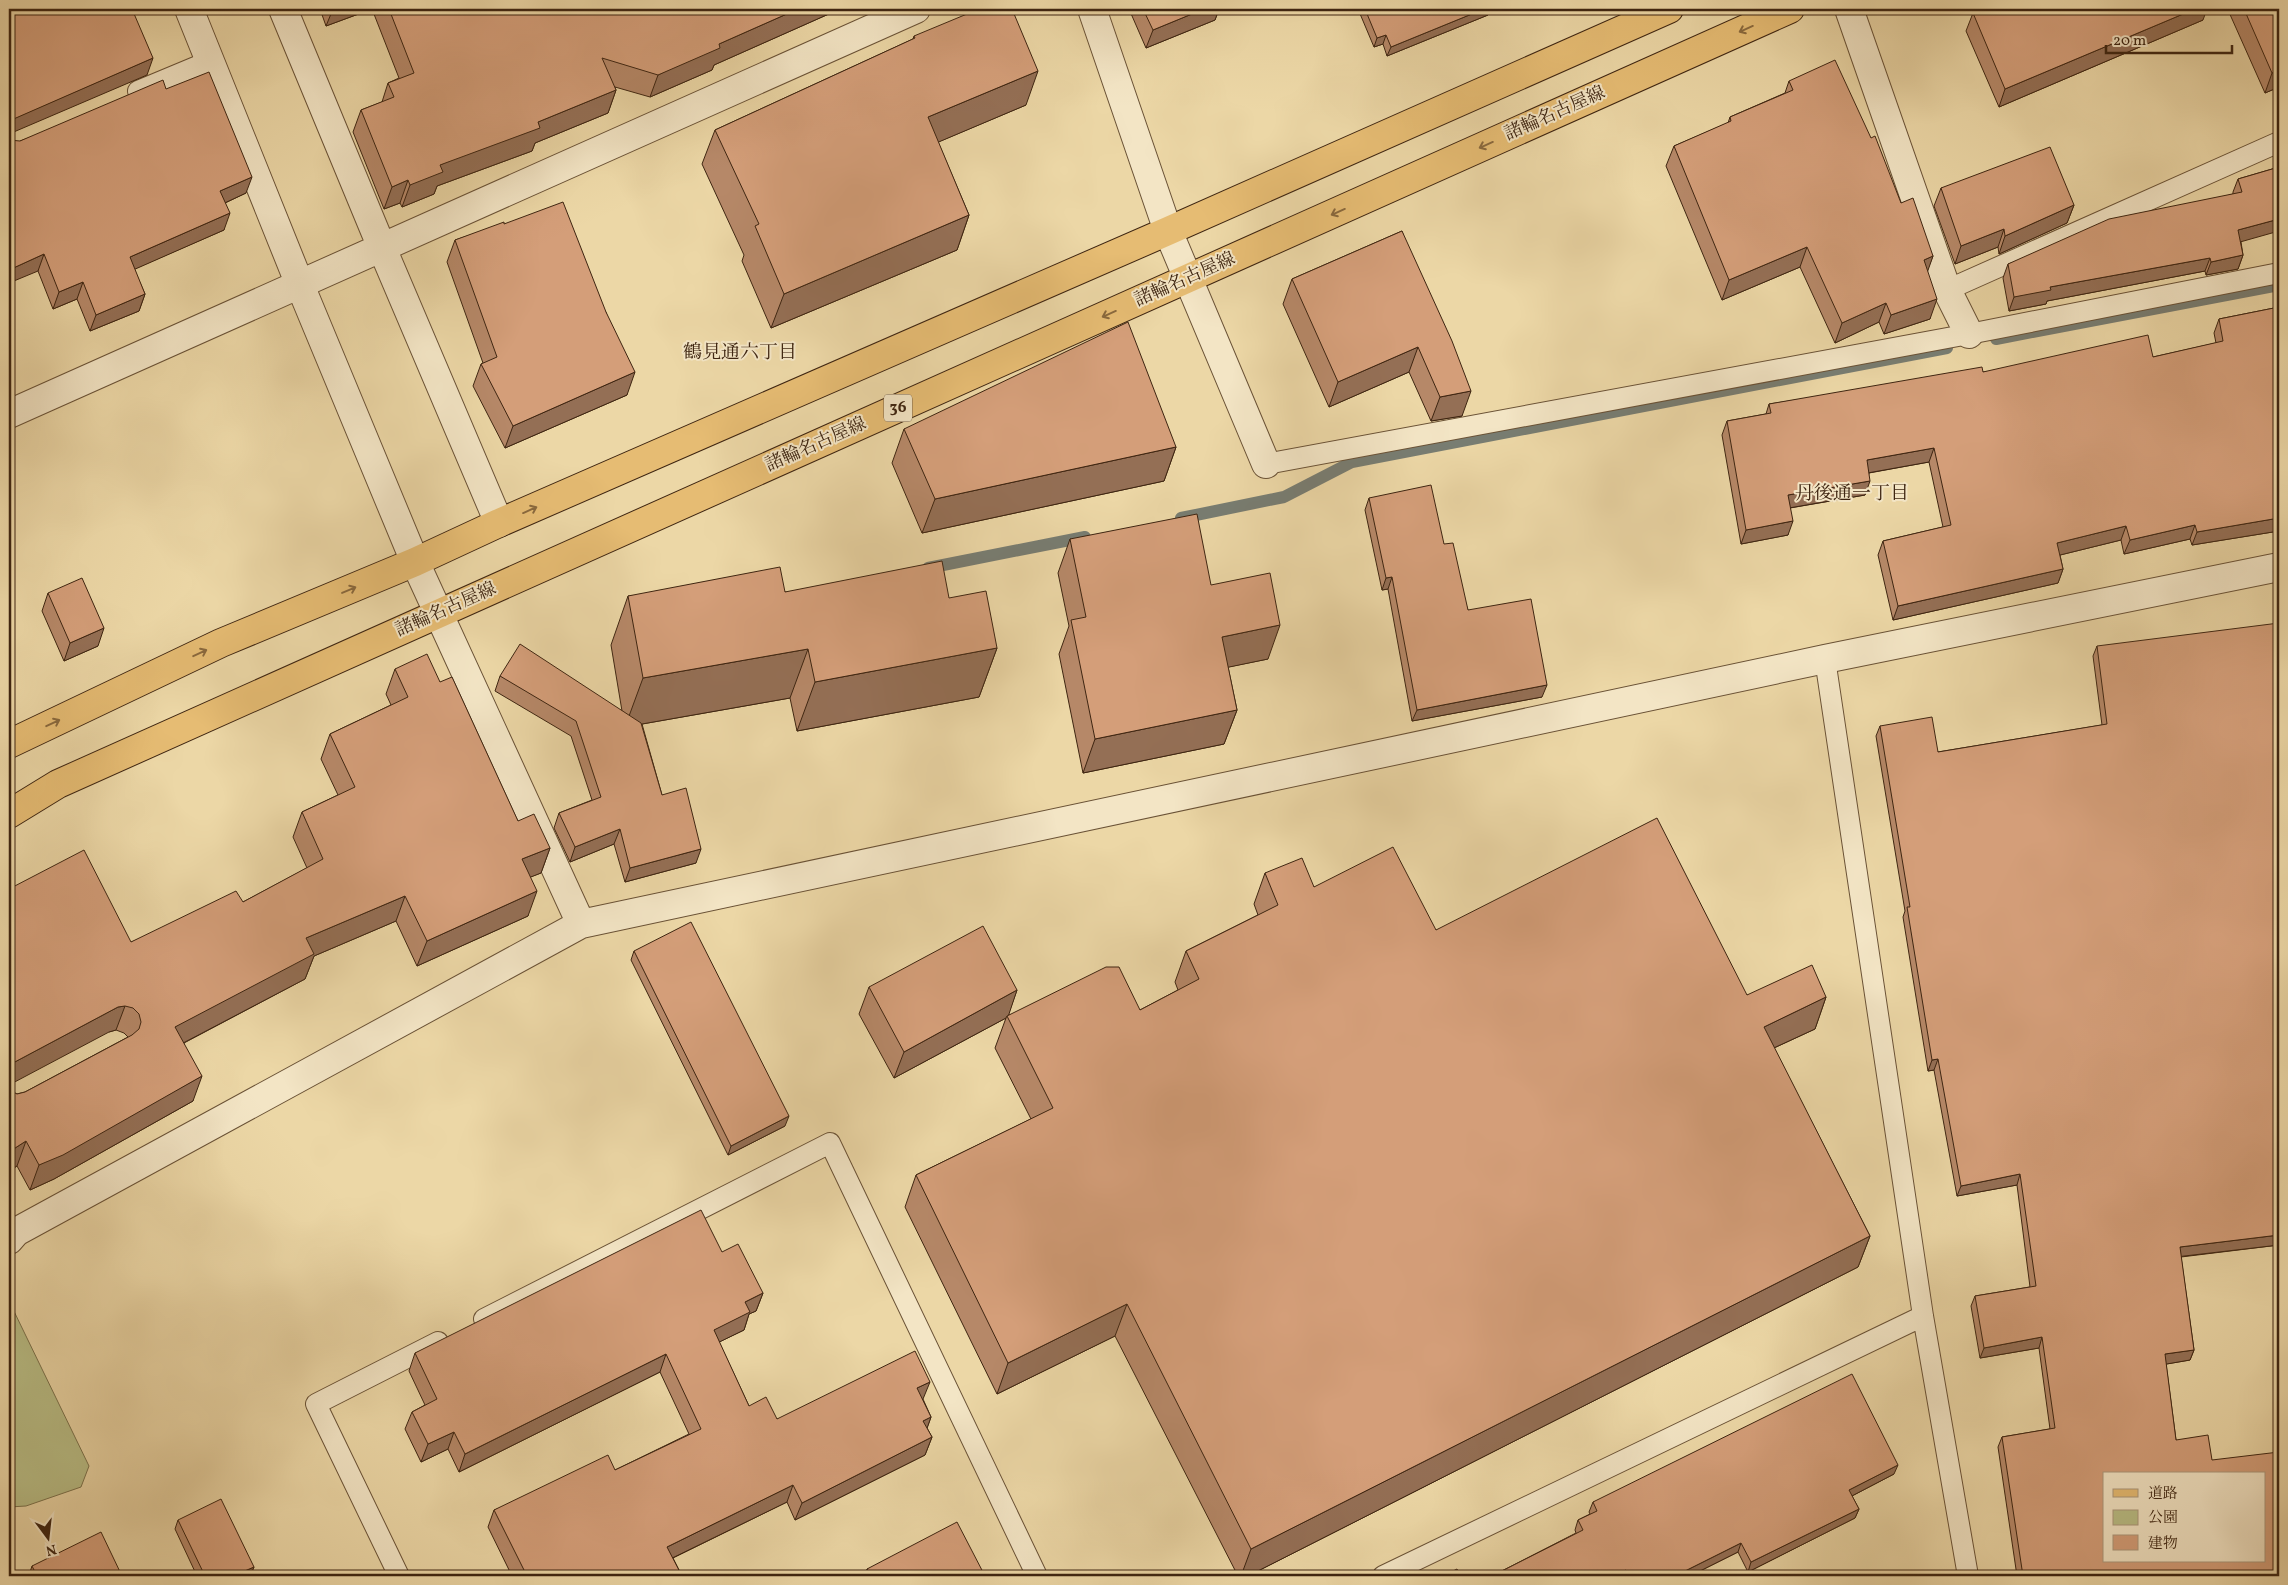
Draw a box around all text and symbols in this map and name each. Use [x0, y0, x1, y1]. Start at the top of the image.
scale bar [2106, 22, 2232, 54]
one-way arrow [1739, 24, 1754, 34]
text: 20 m [2113, 31, 2146, 52]
street label: 諸輪名古屋線 [1501, 81, 1609, 147]
one-way arrow [1479, 141, 1494, 151]
one-way arrow [1331, 207, 1346, 217]
street label: 諸輪名古屋線 [1131, 247, 1239, 313]
one-way arrow [1102, 309, 1117, 319]
district label: 鶴見通六丁目 [683, 340, 797, 366]
road number: 36 [884, 394, 912, 422]
street label: 諸輪名古屋線 [762, 412, 870, 478]
district label: 丹後通一丁目 [1795, 481, 1909, 507]
one-way arrow [522, 504, 537, 514]
street label: 諸輪名古屋線 [392, 577, 500, 643]
one-way arrow [341, 584, 356, 594]
one-way arrow [192, 648, 207, 657]
one-way arrow [45, 717, 60, 727]
legend [2103, 1472, 2266, 1562]
text: 道路 [2148, 1484, 2178, 1505]
text: 公園 [2148, 1508, 2178, 1529]
north arrow [22, 1512, 72, 1562]
text: 建物 [2148, 1534, 2178, 1555]
text: N [44, 1539, 58, 1560]

